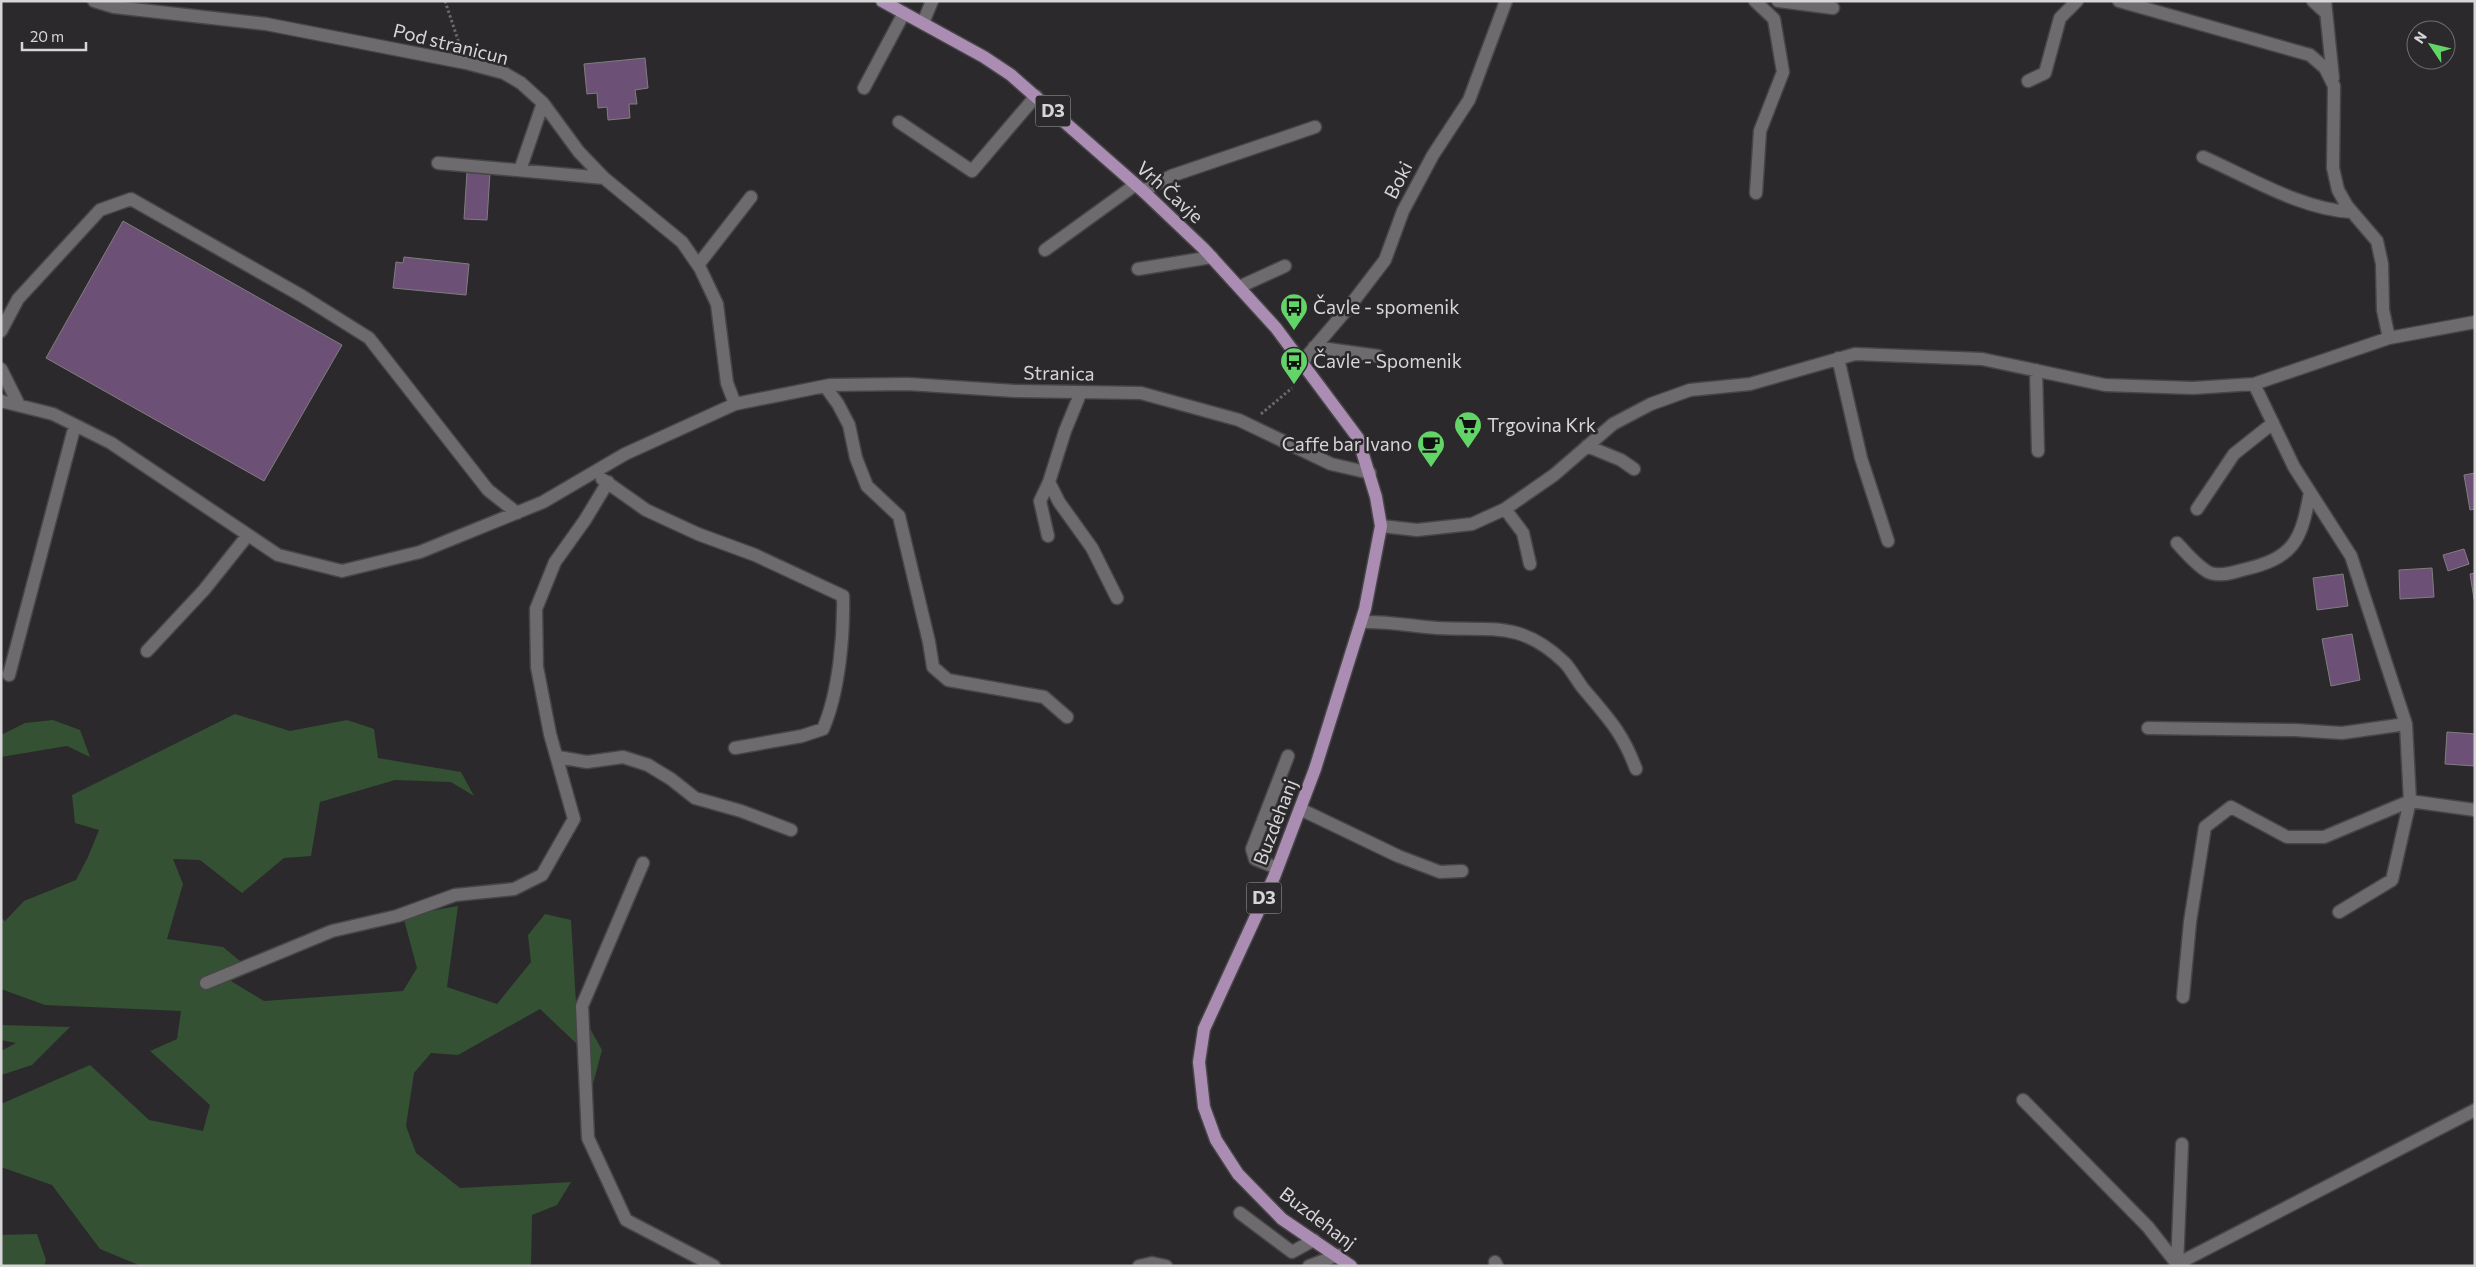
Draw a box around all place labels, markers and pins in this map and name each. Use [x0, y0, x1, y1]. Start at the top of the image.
bus stop icon: Čavle - spomenik [1279, 292, 1309, 331]
place label: Čavle - spomenik [1313, 294, 1460, 318]
bus stop icon: Čavle - Spomenik [1279, 346, 1309, 385]
place label: Čavle - Spomenik [1313, 348, 1462, 372]
supermarket icon: Trgovina Krk [1453, 410, 1483, 449]
place label: Trgovina Krk [1487, 413, 1596, 436]
cafe icon: Caffe bar Ivano [1416, 429, 1446, 468]
place label: Caffe bar Ivano [1282, 432, 1412, 455]

